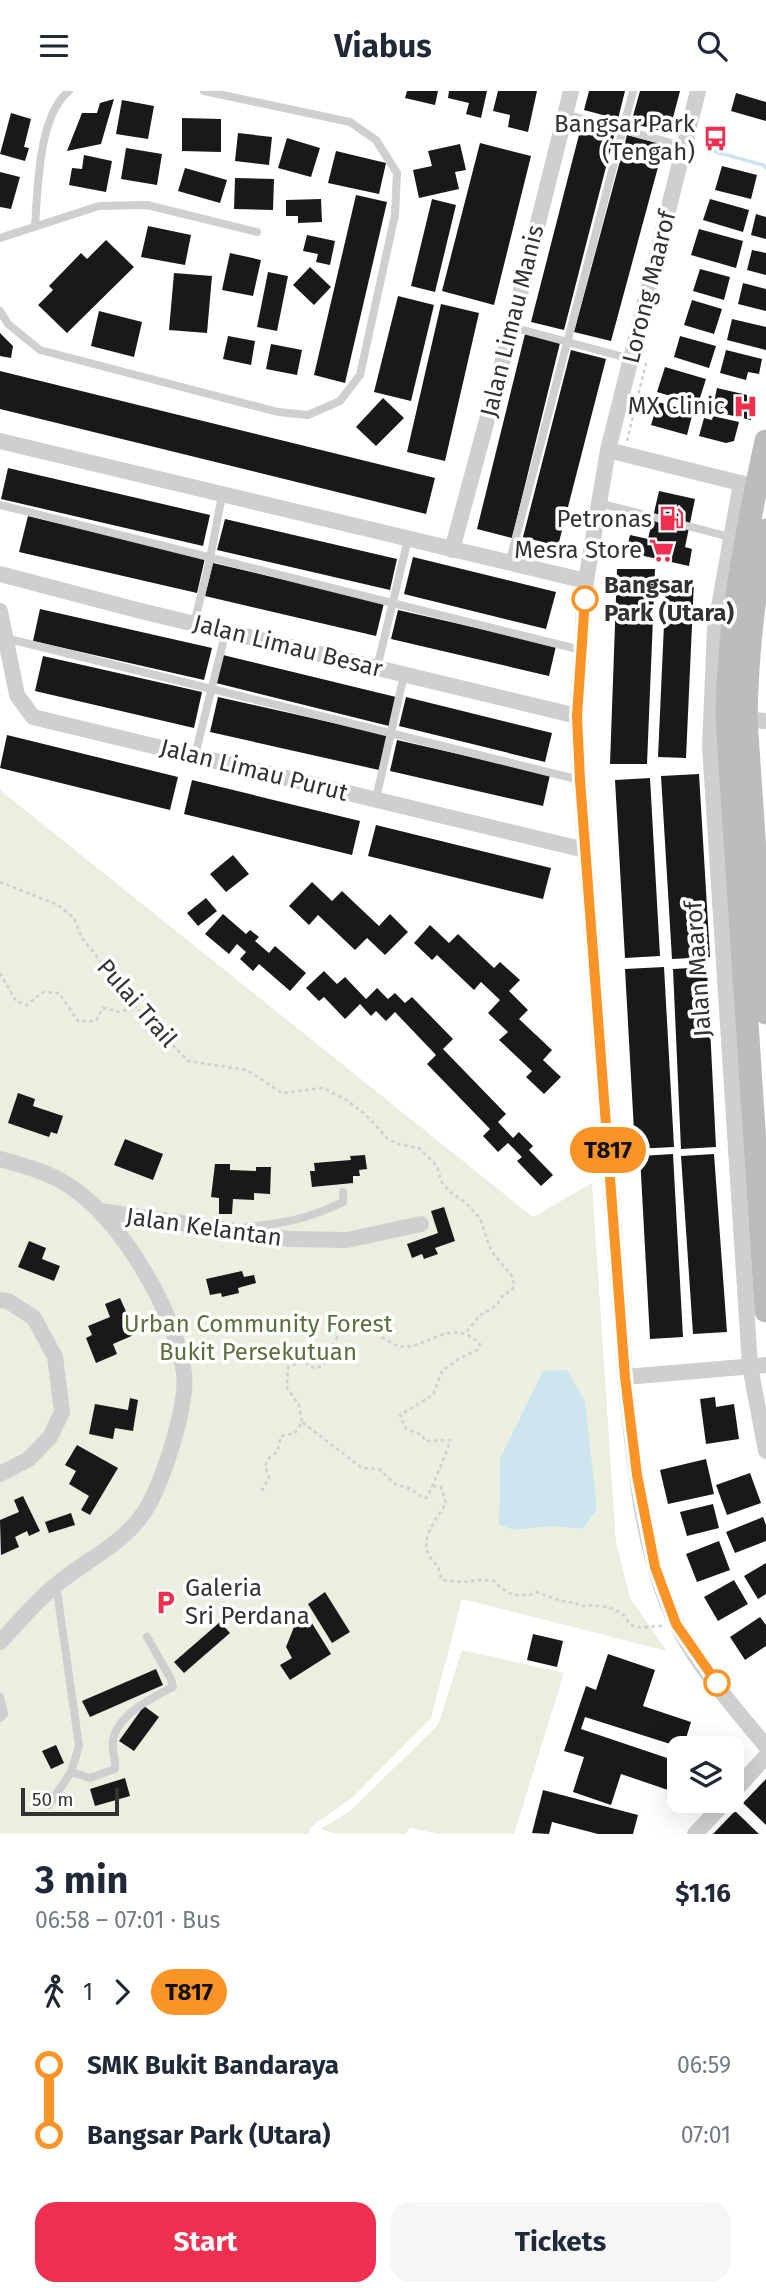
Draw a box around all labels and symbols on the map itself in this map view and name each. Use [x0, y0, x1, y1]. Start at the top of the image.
place label: Bangsar Park (Tengah) [554, 110, 696, 166]
bus stop icon: Bangsar Park (Tengah) [701, 124, 729, 152]
street label: Lorong Maarof [617, 206, 682, 366]
street label: Jalan Limau Manis [475, 222, 549, 420]
place label: MX Clinic [628, 392, 725, 420]
hospital icon: MX Clinic [731, 392, 759, 420]
place label: Petronas [556, 505, 652, 533]
fuel station icon: Petronas [658, 505, 686, 533]
place label: Mesra Store [514, 536, 642, 564]
supermarket icon: Mesra Store [648, 536, 676, 564]
place label: Bangsar Park (Utara) [604, 571, 734, 627]
marker: Bangsar Park (Utara) [572, 586, 598, 612]
street label: Jalan Limau Besar [190, 609, 386, 683]
street label: Jalan Limau Purut [157, 733, 351, 807]
street label: Jalan Maarof [679, 898, 717, 1038]
street label: Pulai Trail [91, 953, 183, 1053]
line badge: T817 [559, 1127, 657, 1173]
street label: Jalan Kelantan [124, 1202, 284, 1252]
park label: Urban Community Forest Bukit Persekutuan [124, 1310, 393, 1366]
place label: Galeria Sri Perdana [185, 1574, 310, 1630]
parking icon: Galeria Sri Perdana [151, 1588, 179, 1616]
unlabelled marker [704, 1670, 730, 1696]
scale bar [21, 1785, 119, 1817]

